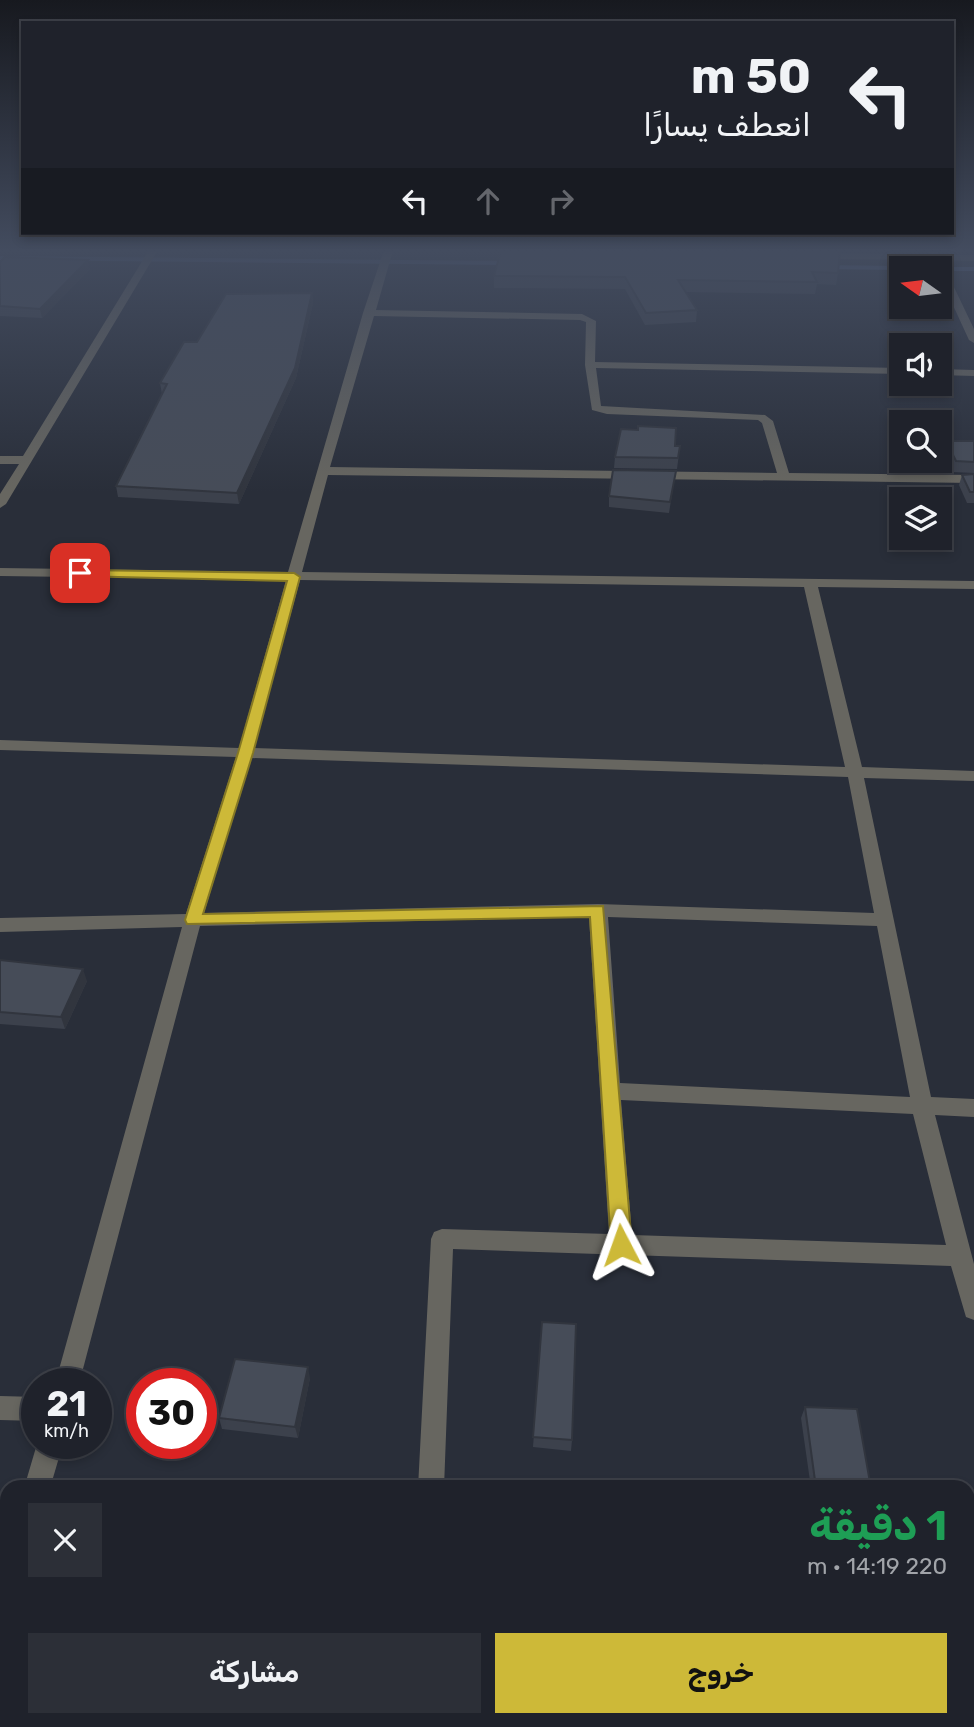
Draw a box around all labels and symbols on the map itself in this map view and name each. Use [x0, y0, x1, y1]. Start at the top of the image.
north arrow [889, 256, 952, 318]
pin [50, 543, 110, 603]
position arrow [584, 1208, 658, 1282]
speed limit sign: 30 [126, 1368, 217, 1459]

